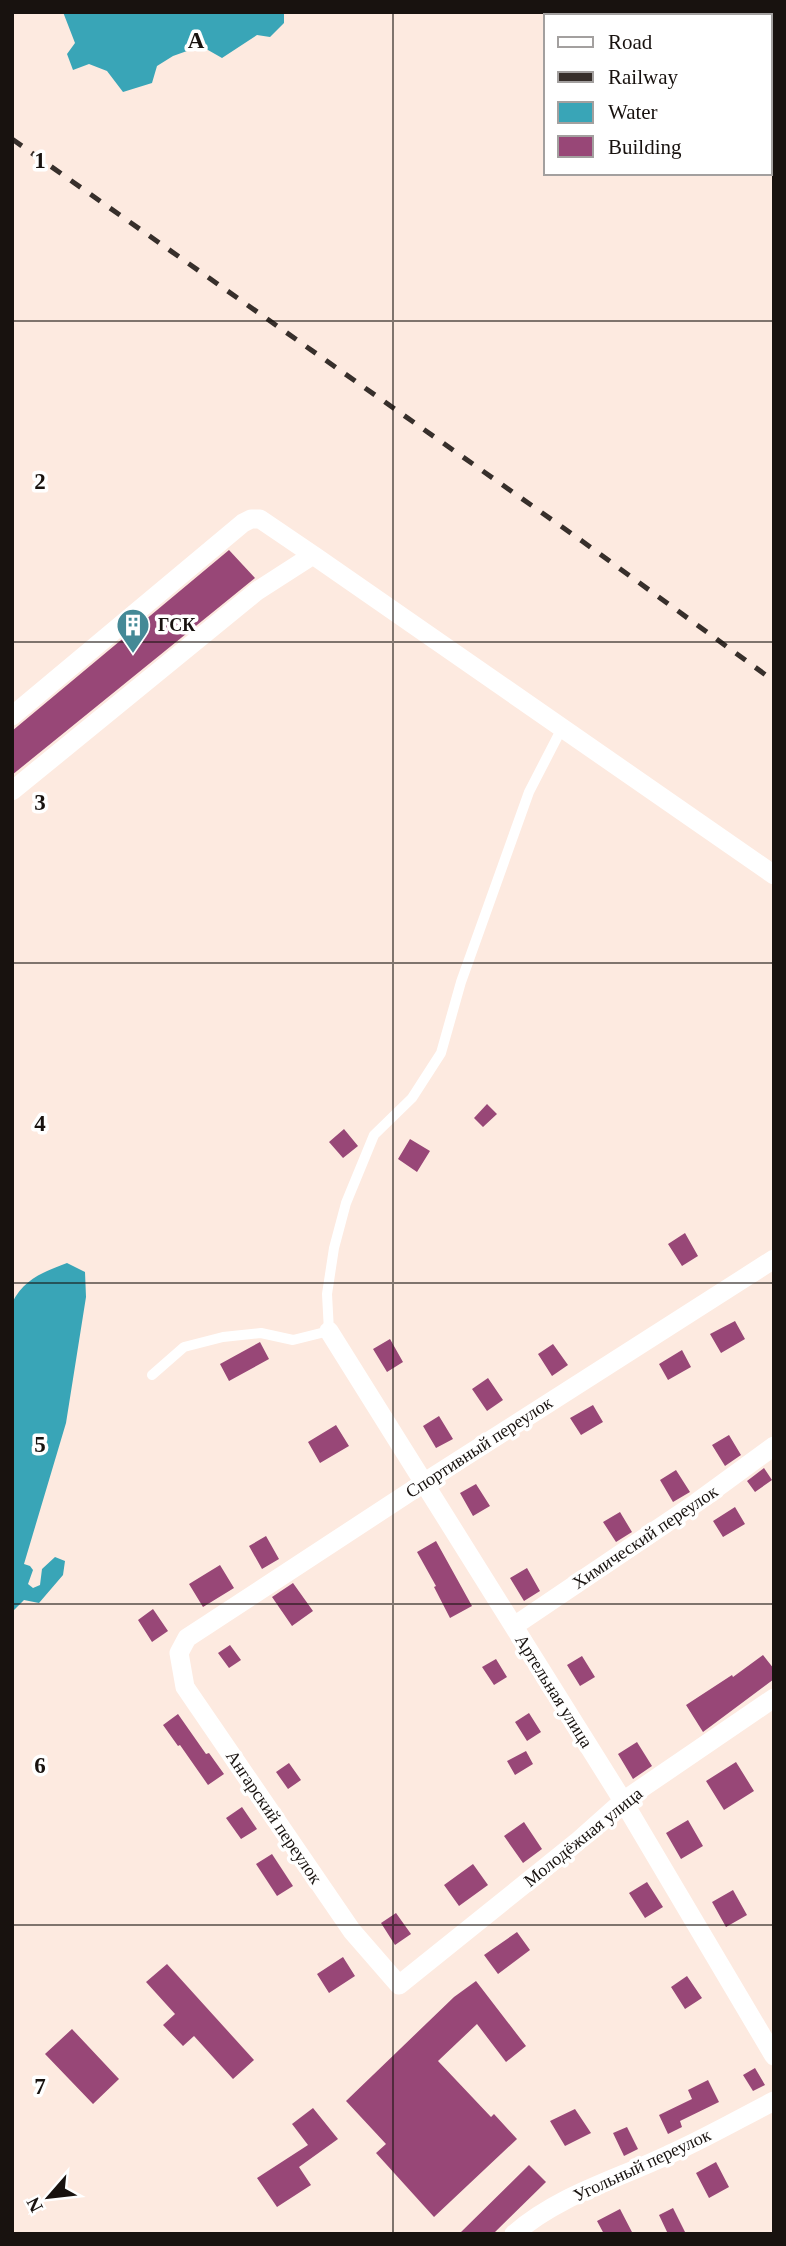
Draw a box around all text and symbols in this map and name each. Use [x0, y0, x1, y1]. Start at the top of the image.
legend [544, 14, 772, 175]
text: A [188, 28, 205, 53]
text: Road [608, 30, 653, 54]
text: Railway [608, 65, 678, 89]
text: Water [608, 100, 658, 124]
text: Building [608, 135, 682, 159]
text: 1 [34, 148, 46, 173]
text: 2 [34, 469, 46, 494]
building icon: ГСК [114, 606, 152, 655]
place label: ГСК [158, 615, 195, 635]
text: 3 [34, 790, 46, 815]
text: 4 [34, 1111, 46, 1136]
street label: Спортивный переулок [402, 1392, 556, 1502]
text: 5 [34, 1432, 46, 1457]
street label: Химический переулок [569, 1481, 722, 1593]
street label: Артельная улица [511, 1631, 597, 1751]
street label: Ангарский переулок [222, 1746, 326, 1888]
text: 6 [34, 1753, 46, 1778]
street label: Молодёжная улица [520, 1783, 646, 1891]
text: 7 [34, 2074, 46, 2099]
street label: Угольный переулок [570, 2124, 714, 2206]
north arrow [14, 2162, 84, 2232]
text: N [22, 2194, 47, 2216]

